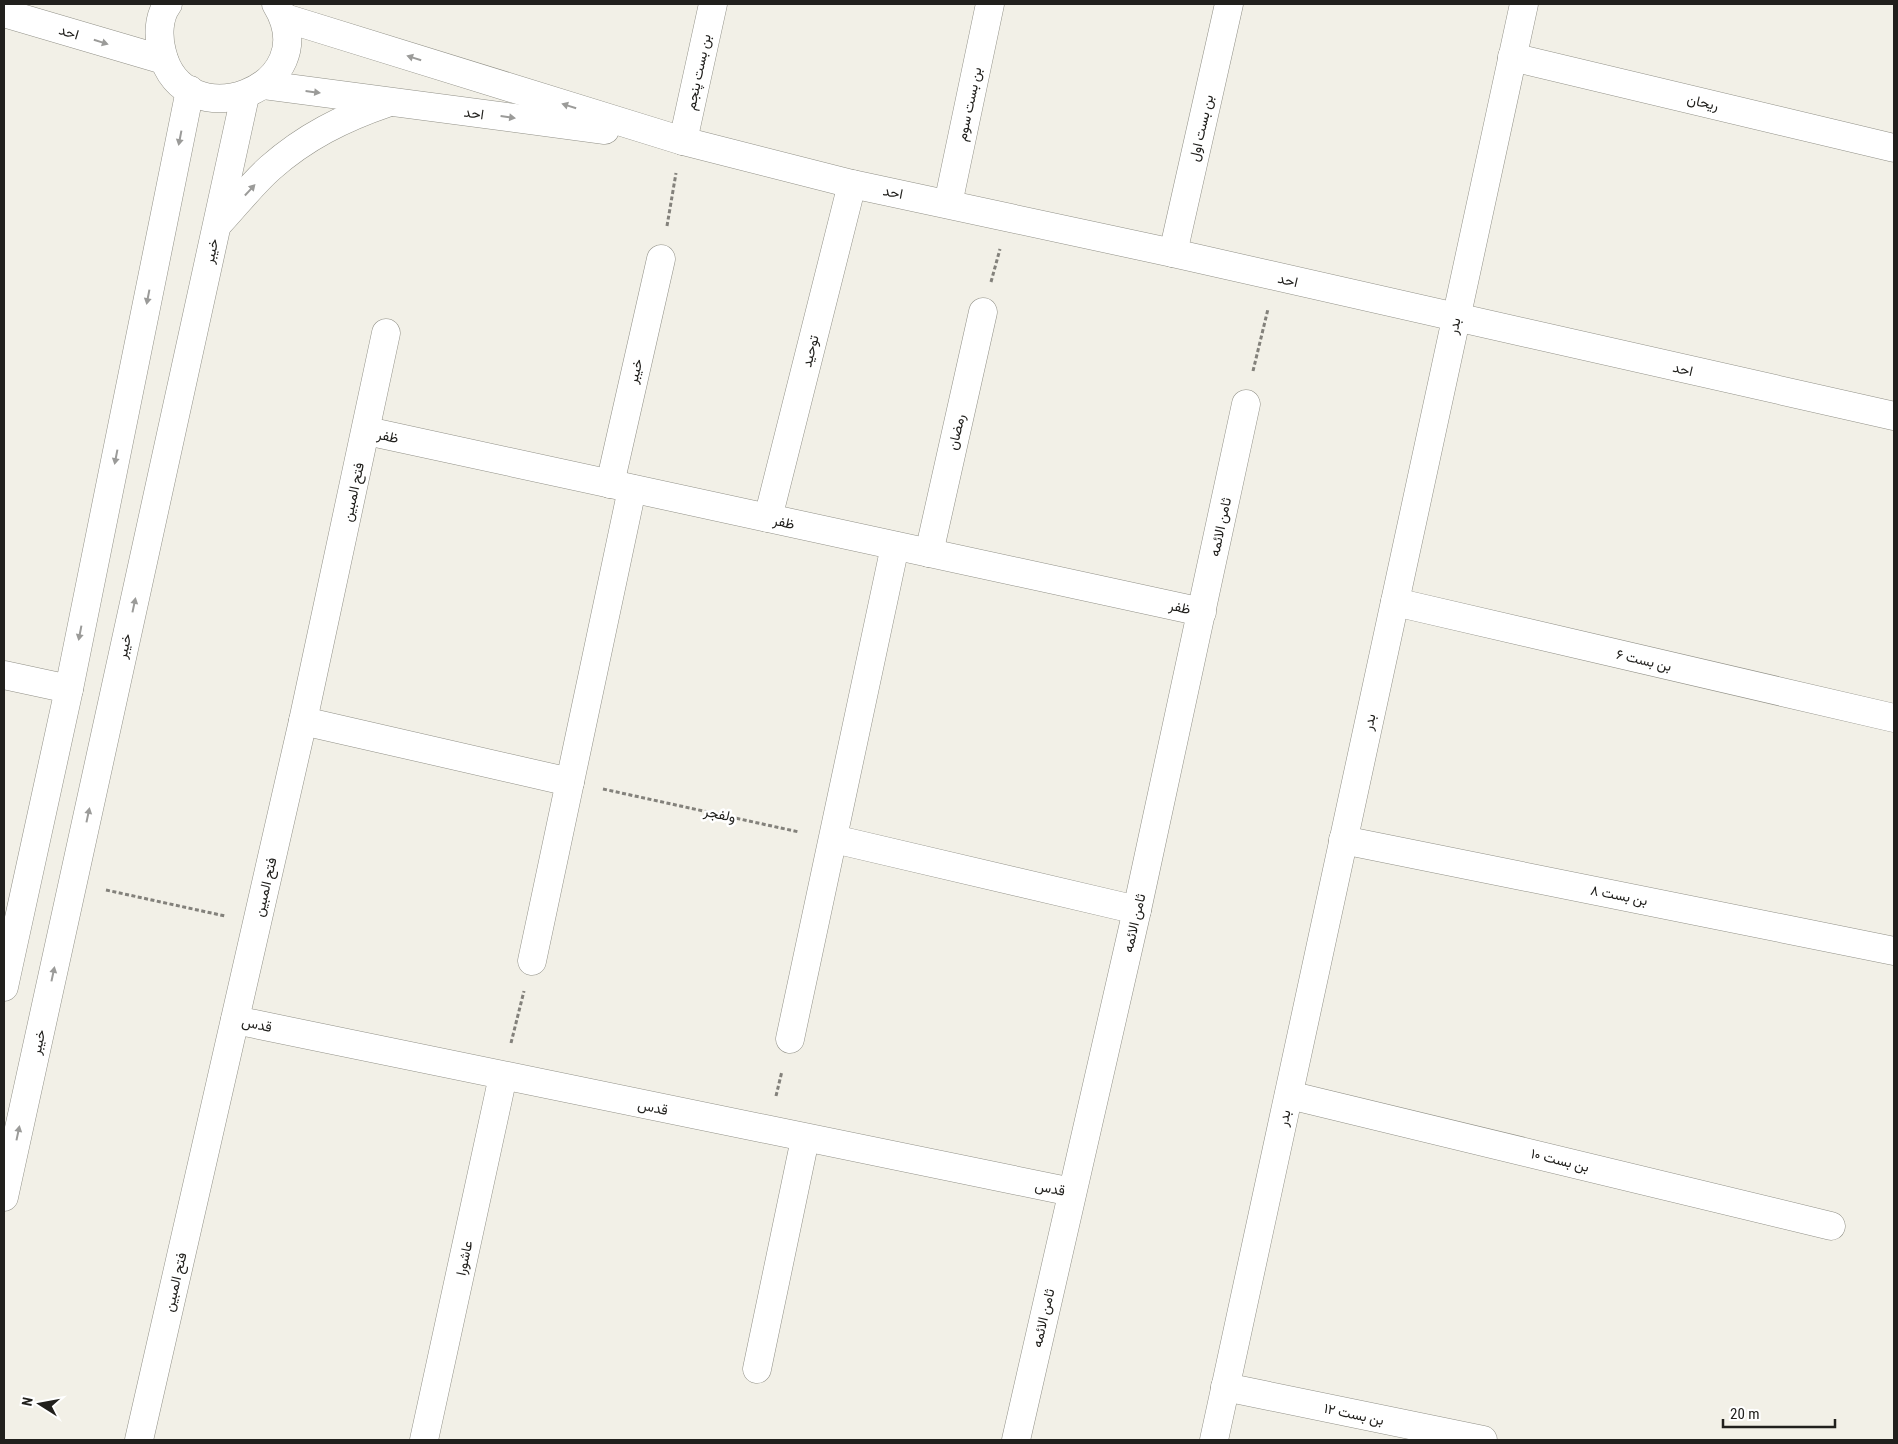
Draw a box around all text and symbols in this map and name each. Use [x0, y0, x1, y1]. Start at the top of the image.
street label: احد [57, 21, 81, 43]
street label: بن بست پنجم [682, 33, 716, 112]
one-way arrow [93, 38, 108, 46]
one-way arrow [406, 53, 421, 61]
street label: بن بست سوم [953, 66, 986, 143]
one-way arrow [305, 88, 321, 96]
street label: ریحان [1685, 91, 1721, 114]
street label: بن بست اول [1186, 93, 1218, 163]
one-way arrow [562, 101, 577, 109]
street label: احد [463, 104, 485, 122]
one-way arrow [501, 113, 517, 121]
one-way arrow [176, 131, 184, 146]
street label: احد [882, 182, 904, 202]
one-way arrow [244, 184, 256, 196]
street label: خیبر [200, 237, 222, 266]
street label: احد [1276, 270, 1300, 290]
one-way arrow [144, 290, 152, 305]
street label: بدر [1444, 316, 1465, 337]
street label: توحید [798, 333, 823, 369]
street label: خیبر [624, 357, 647, 386]
street label: احد [1671, 359, 1695, 379]
street label: رمضان [944, 412, 969, 452]
street label: ظفر [375, 426, 400, 447]
one-way arrow [112, 449, 120, 464]
street label: فتح المبین [339, 461, 370, 524]
street label: ثامن الائمه [1206, 496, 1235, 558]
street label: ظفر [771, 512, 796, 533]
one-way arrow [130, 597, 138, 613]
street label: ظفر [1167, 597, 1192, 618]
one-way arrow [76, 626, 84, 642]
street label: خیبر [113, 632, 135, 661]
street label: بن بست ۶ [1614, 646, 1673, 675]
street label: بدر [1359, 712, 1380, 733]
street label: ولفجر [701, 803, 737, 826]
one-way arrow [84, 807, 92, 823]
street label: فتح المبین [250, 856, 282, 919]
street label: بن بست ۸ [1589, 882, 1649, 909]
street label: ثامن الائمه [1119, 892, 1150, 954]
one-way arrow [49, 966, 57, 981]
street label: قدس [240, 1013, 274, 1036]
street label: خیبر [27, 1028, 49, 1057]
street label: قدس [636, 1096, 670, 1119]
street label: بدر [1274, 1108, 1295, 1129]
one-way arrow [14, 1125, 22, 1140]
street label: بن بست ۱۰ [1529, 1145, 1591, 1176]
street label: قدس [1033, 1177, 1066, 1200]
street label: عاشورا [453, 1239, 476, 1277]
street label: فتح المبین [160, 1251, 192, 1314]
street label: ثامن الائمه [1028, 1287, 1059, 1349]
north arrow [15, 1379, 65, 1429]
text: N [19, 1396, 36, 1407]
scale bar [1723, 1396, 1836, 1428]
street label: بن بست ۱۲ [1322, 1400, 1385, 1429]
text: 20 m [1730, 1405, 1760, 1423]

